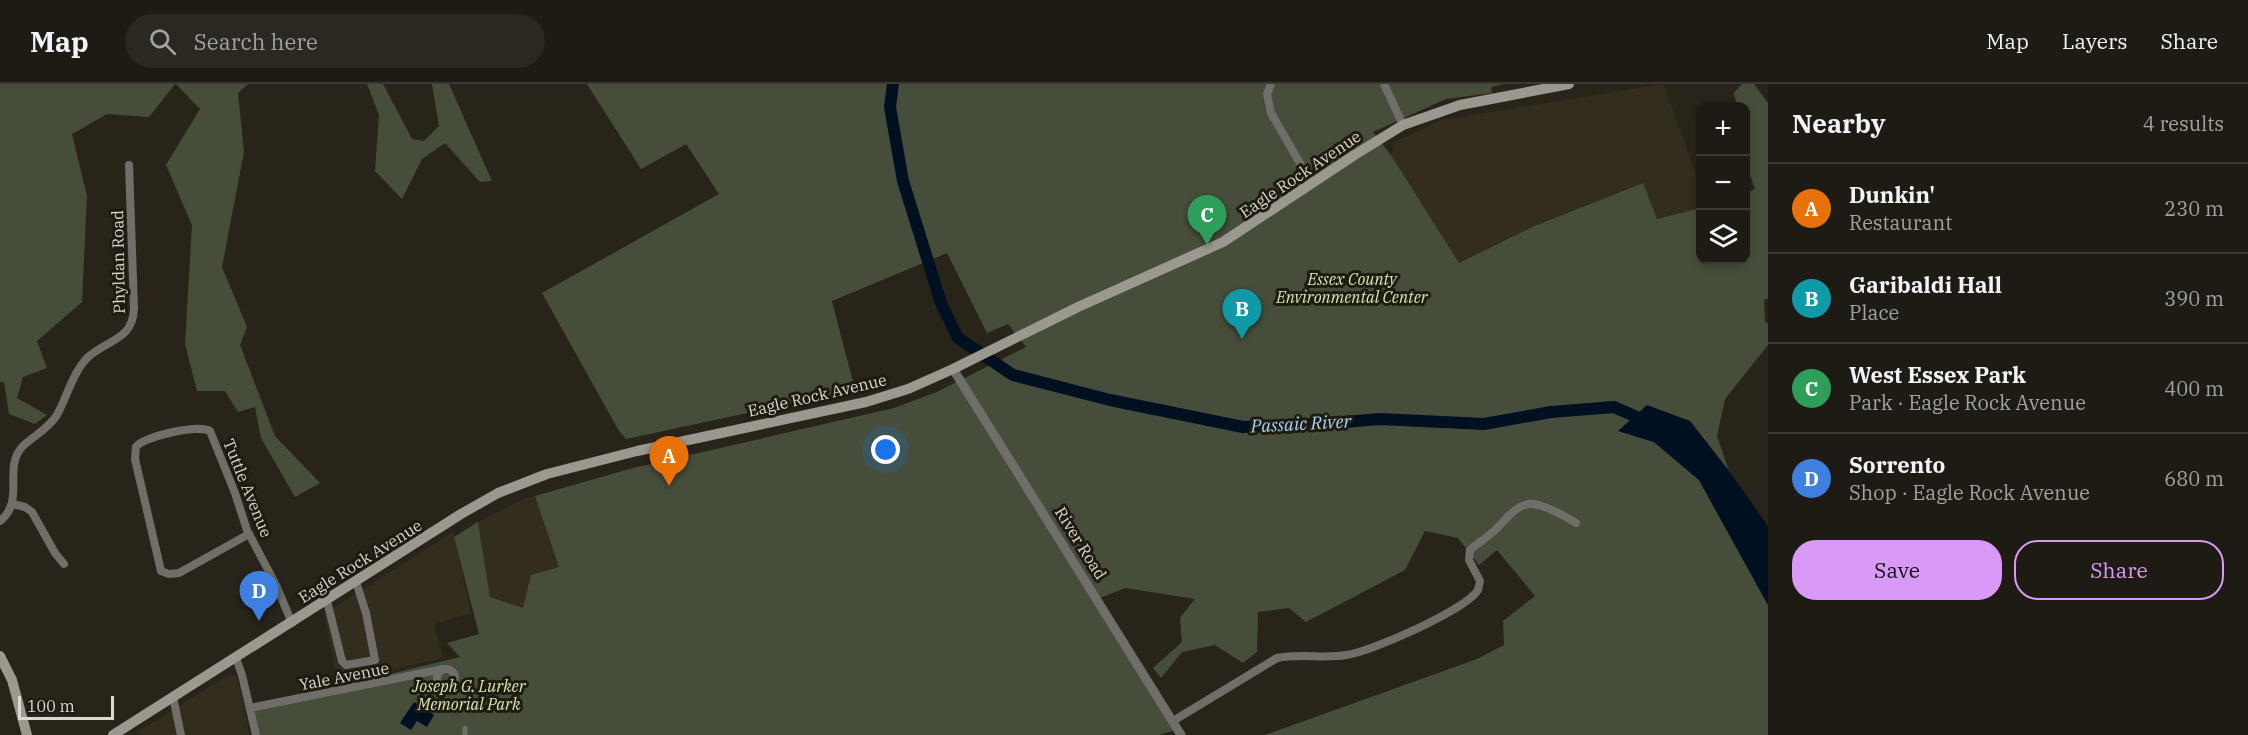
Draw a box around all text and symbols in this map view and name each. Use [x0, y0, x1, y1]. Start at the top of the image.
search box [125, 14, 545, 68]
text: Map [30, 23, 89, 60]
icon: search [146, 25, 179, 58]
text: Search here [194, 27, 318, 56]
text: Map [1986, 27, 2029, 55]
text: Layers [2062, 27, 2128, 55]
text: Share [2161, 27, 2218, 55]
map controls [1696, 102, 1750, 264]
button: + [1696, 102, 1750, 156]
text: Nearby [1792, 106, 1886, 140]
text: 4 results [2143, 110, 2224, 137]
street label: Eagle Rock Avenue [1236, 126, 1364, 222]
button: − [1696, 156, 1750, 210]
text: Dunkin' [1849, 180, 1935, 209]
text: A [1805, 195, 1818, 222]
text: 230 m [2164, 195, 2224, 222]
pin: C [1188, 196, 1226, 245]
text: Restaurant [1849, 209, 1952, 236]
street label: Phyldan Road [107, 210, 129, 314]
button: layers [1696, 210, 1750, 264]
park label: Essex County Environmental Center [1275, 269, 1429, 307]
text: Garibaldi Hall [1849, 270, 2002, 299]
text: B [1804, 285, 1819, 312]
text: 390 m [2164, 285, 2224, 312]
pin: B [1222, 290, 1262, 339]
text: Place [1849, 299, 1899, 326]
text: West Essex Park [1849, 360, 2026, 389]
street label: Eagle Rock Avenue [746, 369, 888, 421]
text: C [1805, 375, 1818, 402]
text: 400 m [2164, 375, 2224, 402]
text: Park · Eagle Rock Avenue [1849, 389, 2086, 416]
water label: Passaic River [1249, 409, 1353, 438]
your location [871, 435, 900, 464]
street label: Tuttle Avenue [219, 436, 277, 540]
pin: A [650, 436, 688, 486]
text: Sorrento [1849, 450, 1945, 479]
text: D [1804, 465, 1819, 492]
text: 680 m [2164, 465, 2224, 492]
text: Shop · Eagle Rock Avenue [1849, 479, 2090, 506]
street label: River Road [1051, 503, 1111, 583]
street label: Eagle Rock Avenue [295, 515, 425, 607]
button: Save [1792, 540, 2002, 600]
button: Share [2014, 540, 2224, 600]
pin: D [240, 572, 278, 621]
street label: Yale Avenue [297, 657, 391, 695]
park label: Joseph G. Lurker Memorial Park [411, 676, 527, 714]
scale bar [18, 693, 114, 720]
text: 100 m [27, 696, 75, 716]

